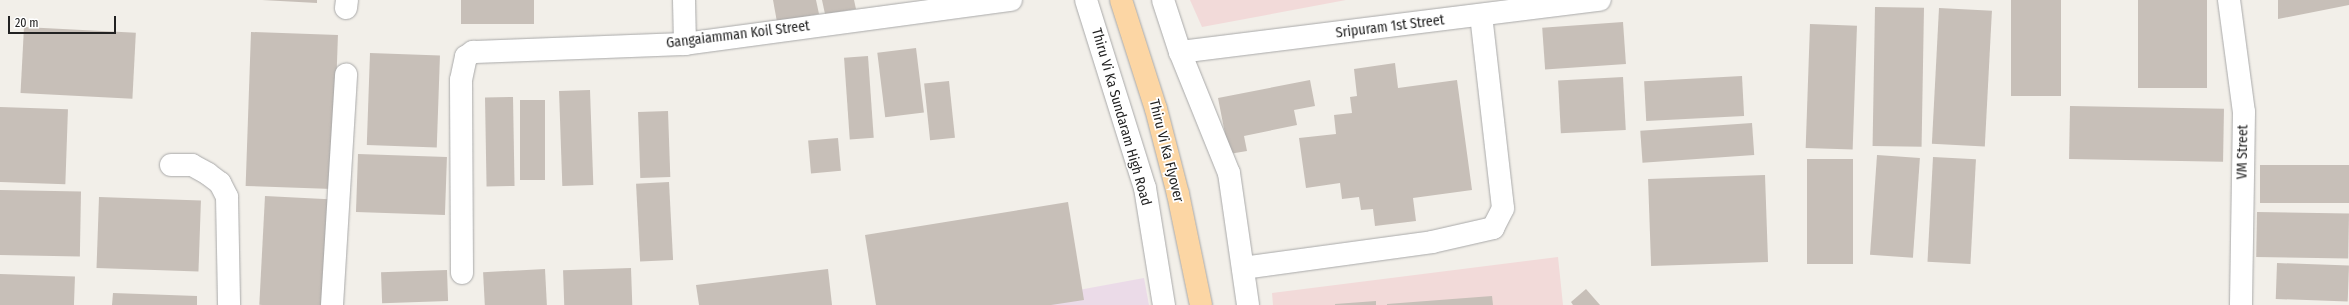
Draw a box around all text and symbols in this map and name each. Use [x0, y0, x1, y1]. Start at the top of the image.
scale bar [10, 8, 118, 34]
street label: Sripuram 1st Street [1335, 12, 1445, 42]
text: 20 m [15, 16, 39, 30]
street label: Gangaiamman Koil Street [665, 18, 811, 52]
street label: Thiru Vi Ka Sundaram High Road [1088, 26, 1154, 208]
street label: Thiru Vi Ka Flyover [1145, 98, 1187, 204]
street label: VM Street [2234, 125, 2252, 179]

